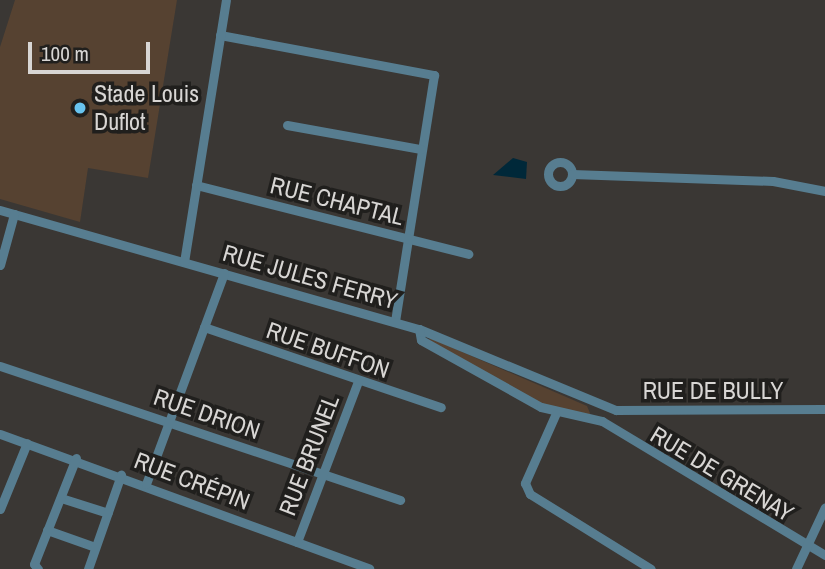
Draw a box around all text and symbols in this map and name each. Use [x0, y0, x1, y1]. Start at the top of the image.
scale bar [32, 28, 154, 72]
text: 100 m [41, 39, 89, 68]
place label: Stade Louis Duflot [94, 80, 199, 136]
marker: Stade Louis Duflot [72, 100, 88, 116]
street label: RUE CHAPTAL [267, 171, 407, 231]
street label: RUE JULES FERRY [219, 238, 401, 316]
street label: RUE BUFFON [263, 316, 393, 384]
street label: RUE DE BULLY [643, 377, 783, 405]
street label: RUE DRION [150, 382, 264, 446]
street label: RUE BRUNEL [273, 391, 345, 519]
street label: RUE DE GRENAY [645, 420, 799, 528]
street label: RUE CRÉPIN [130, 446, 254, 516]

